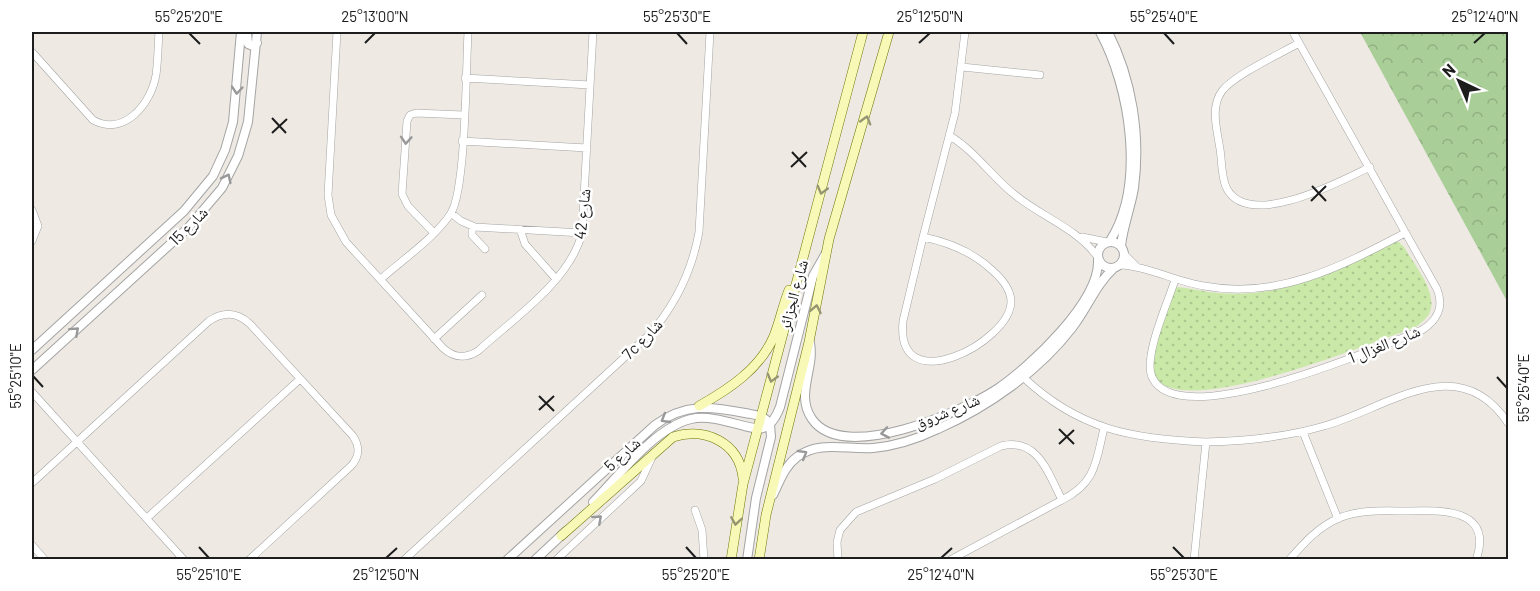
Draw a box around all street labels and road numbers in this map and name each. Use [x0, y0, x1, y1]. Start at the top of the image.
street label: شارع 42 [569, 188, 596, 241]
street label: شارع 15 [164, 202, 213, 251]
street label: شارع الجزائر [774, 257, 813, 334]
street label: 7c شارع [618, 314, 667, 364]
street label: شارع الغزال 1 [1345, 320, 1423, 368]
street label: شارع شروق [912, 389, 983, 434]
street label: شارع 5 [600, 433, 645, 476]

